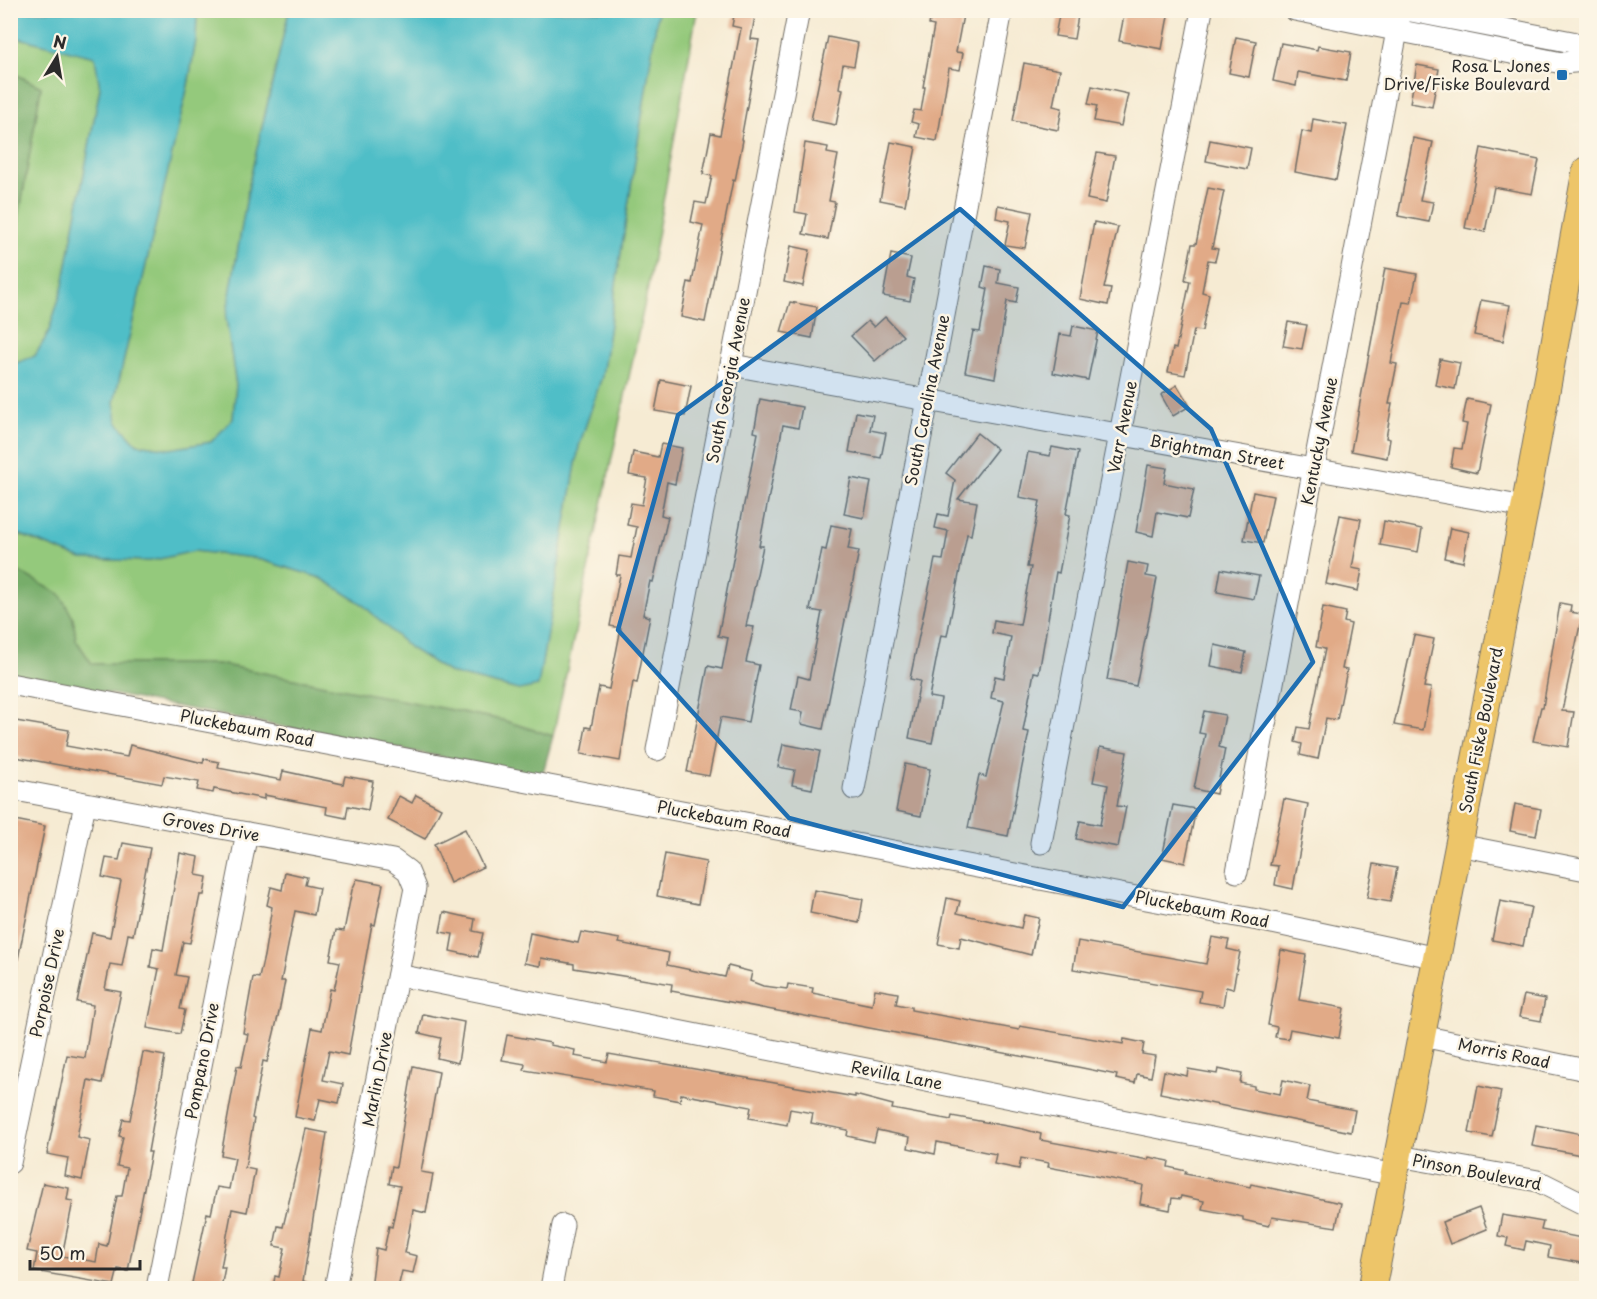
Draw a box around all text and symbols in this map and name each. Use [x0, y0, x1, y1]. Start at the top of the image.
north arrow [27, 27, 87, 87]
text: N [52, 28, 69, 54]
place label: Rosa L Jones Drive/Fiske Boulevard [1384, 53, 1550, 95]
marker: Rosa L Jones Drive/Fiske Boulevard [1555, 68, 1569, 82]
street label: South Georgia Avenue [699, 294, 755, 465]
street label: South Carolina Avenue [898, 312, 954, 487]
street label: Kentucky Avenue [1294, 374, 1342, 507]
street label: Varr Avenue [1100, 378, 1142, 475]
street label: Brightman Street [1148, 427, 1287, 475]
street label: South Fiske Boulevard [1452, 645, 1508, 815]
street label: Pluckebaum Road [178, 702, 316, 752]
street label: Pluckebaum Road [655, 793, 793, 843]
street label: Groves Drive [161, 806, 262, 846]
street label: Pluckebaum Road [1133, 883, 1271, 933]
street label: Porpoise Drive [23, 926, 69, 1040]
street label: Pompano Drive [178, 1000, 224, 1121]
street label: Marlin Drive [355, 1029, 397, 1128]
street label: Morris Road [1456, 1031, 1552, 1073]
street label: Revilla Lane [849, 1053, 945, 1095]
street label: Pinson Boulevard [1411, 1147, 1544, 1195]
scale bar [30, 1233, 140, 1271]
text: 50 m [39, 1239, 86, 1266]

